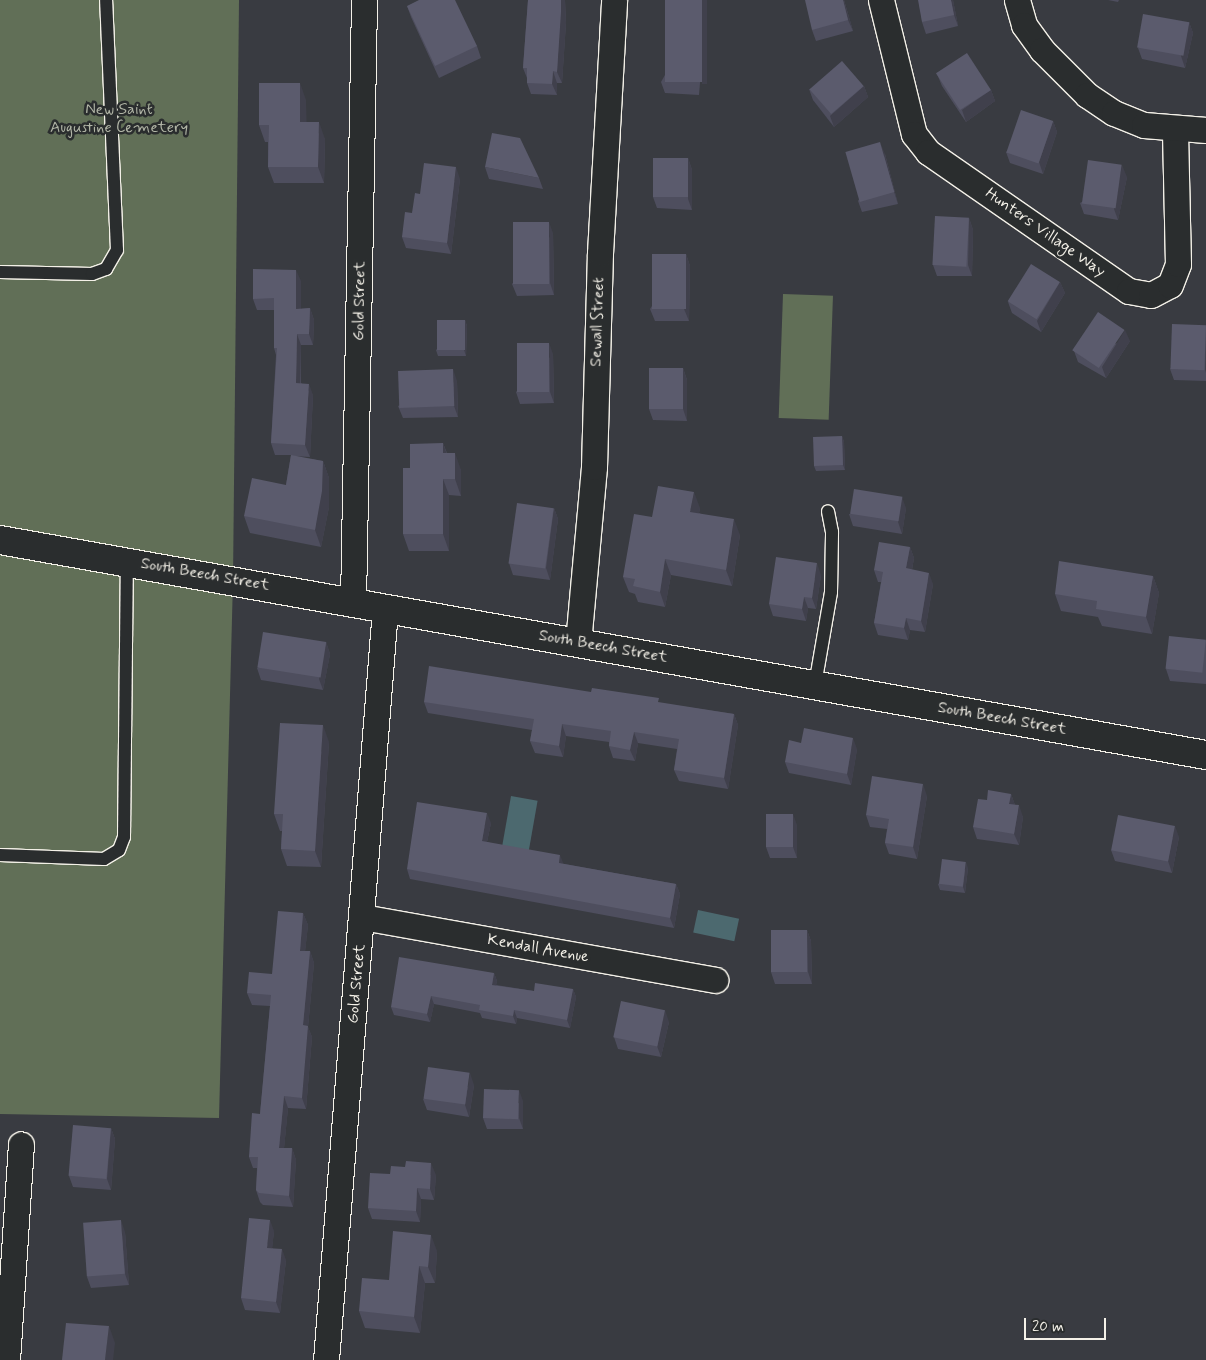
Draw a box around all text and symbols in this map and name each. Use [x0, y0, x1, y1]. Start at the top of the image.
park label: New Saint Augustine Cemetery [50, 100, 188, 138]
street label: Hunters Village Way [983, 185, 1107, 281]
street label: Gold Street [350, 261, 370, 341]
street label: Sewall Street [587, 276, 609, 368]
street label: South Beech Street [139, 554, 271, 596]
street label: South Beech Street [537, 626, 669, 668]
street label: South Beech Street [936, 698, 1068, 740]
street label: Kendall Avenue [484, 930, 592, 968]
street label: Gold Street [344, 943, 370, 1025]
scale bar [1026, 1308, 1108, 1340]
text: 20 m [1032, 1317, 1064, 1337]

